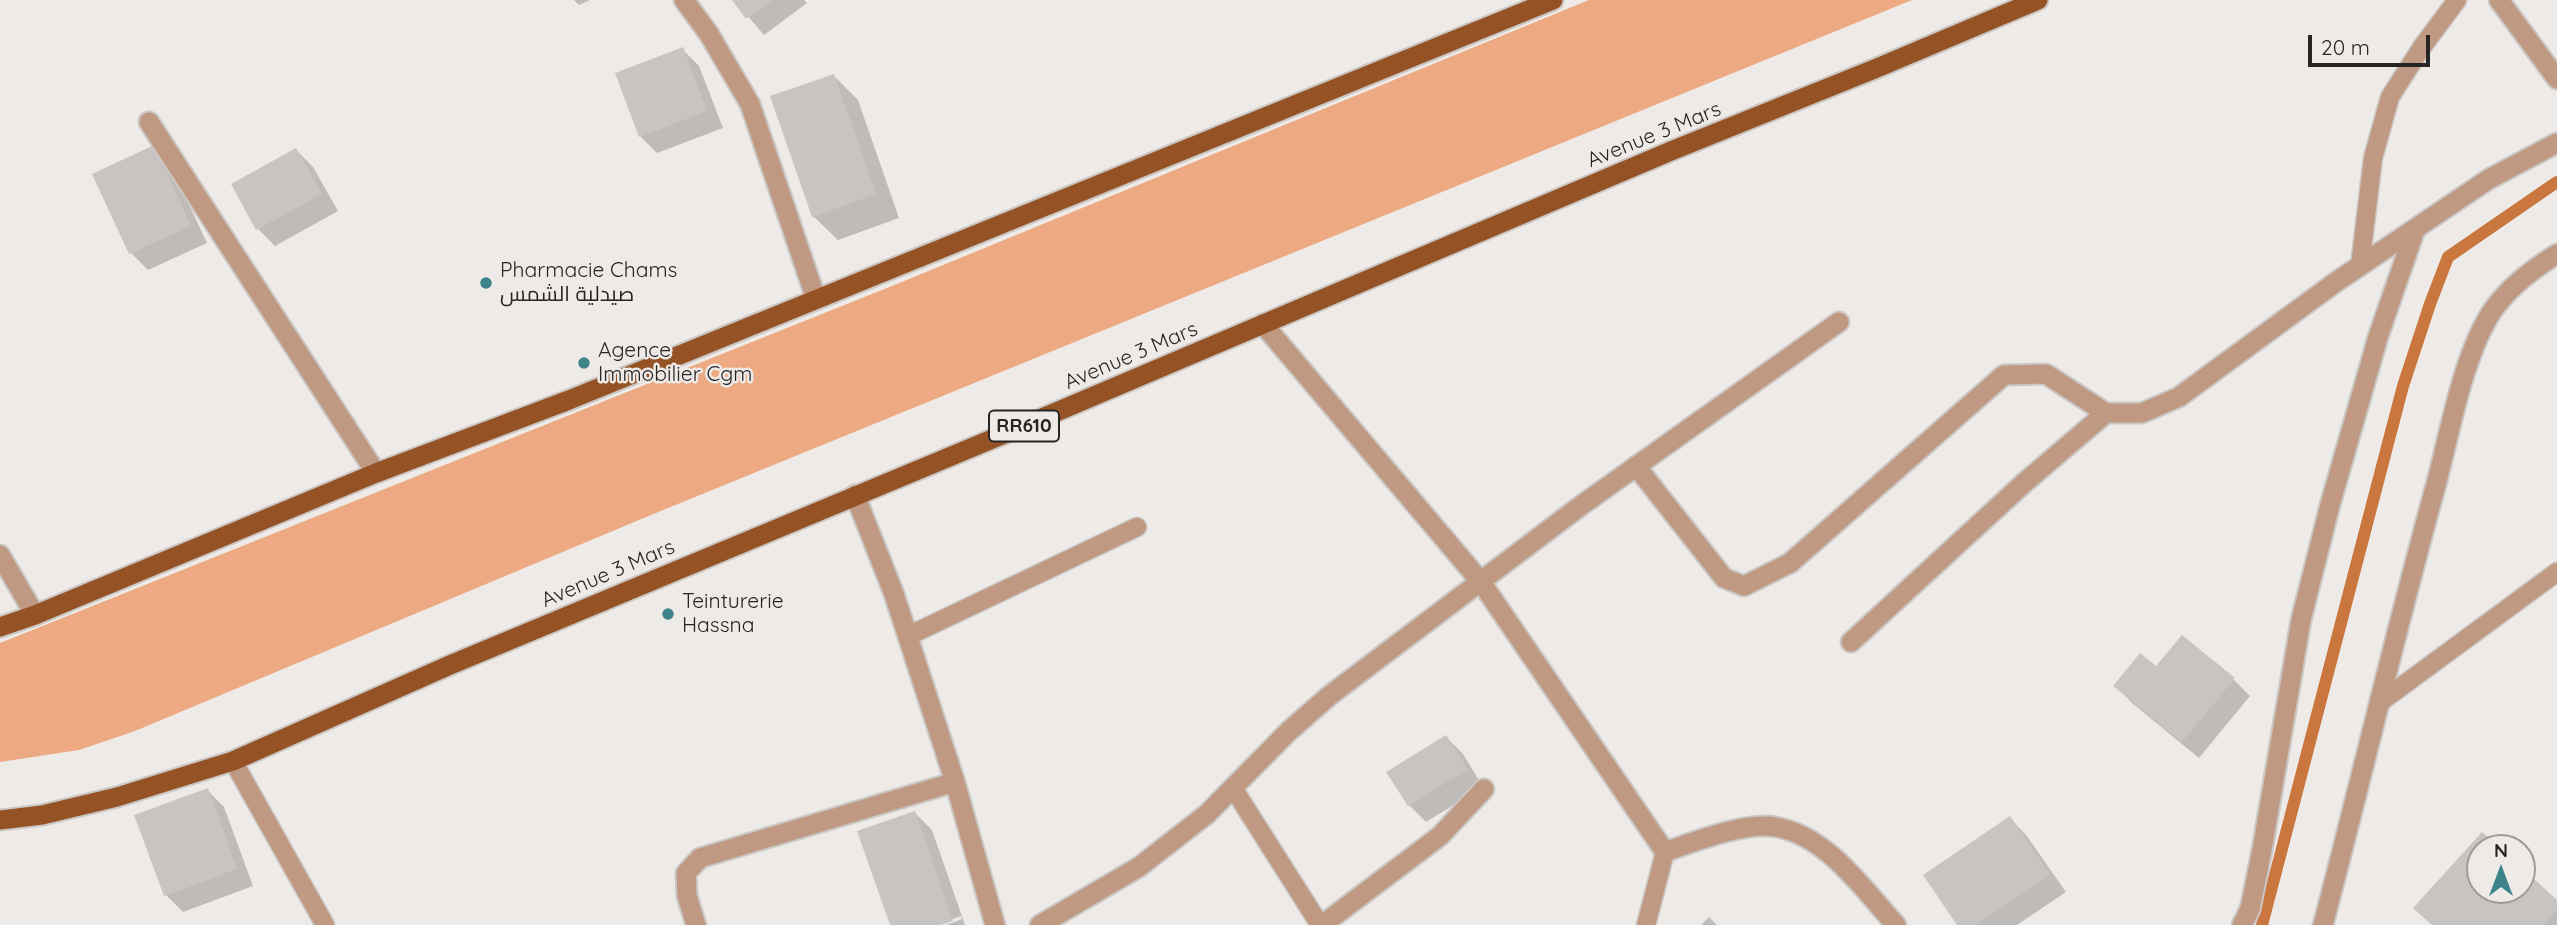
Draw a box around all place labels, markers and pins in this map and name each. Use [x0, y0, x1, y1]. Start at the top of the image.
place label: Pharmacie Chams صيدلية الشمس [500, 258, 677, 308]
marker: Pharmacie Chams صيدلية الشمس [478, 275, 494, 291]
place label: Agence Immobilier Cgm [598, 338, 752, 388]
marker: Agence Immobilier Cgm [576, 355, 592, 371]
place label: Teinturerie Hassna [682, 589, 784, 639]
marker: Teinturerie Hassna [660, 606, 676, 622]

